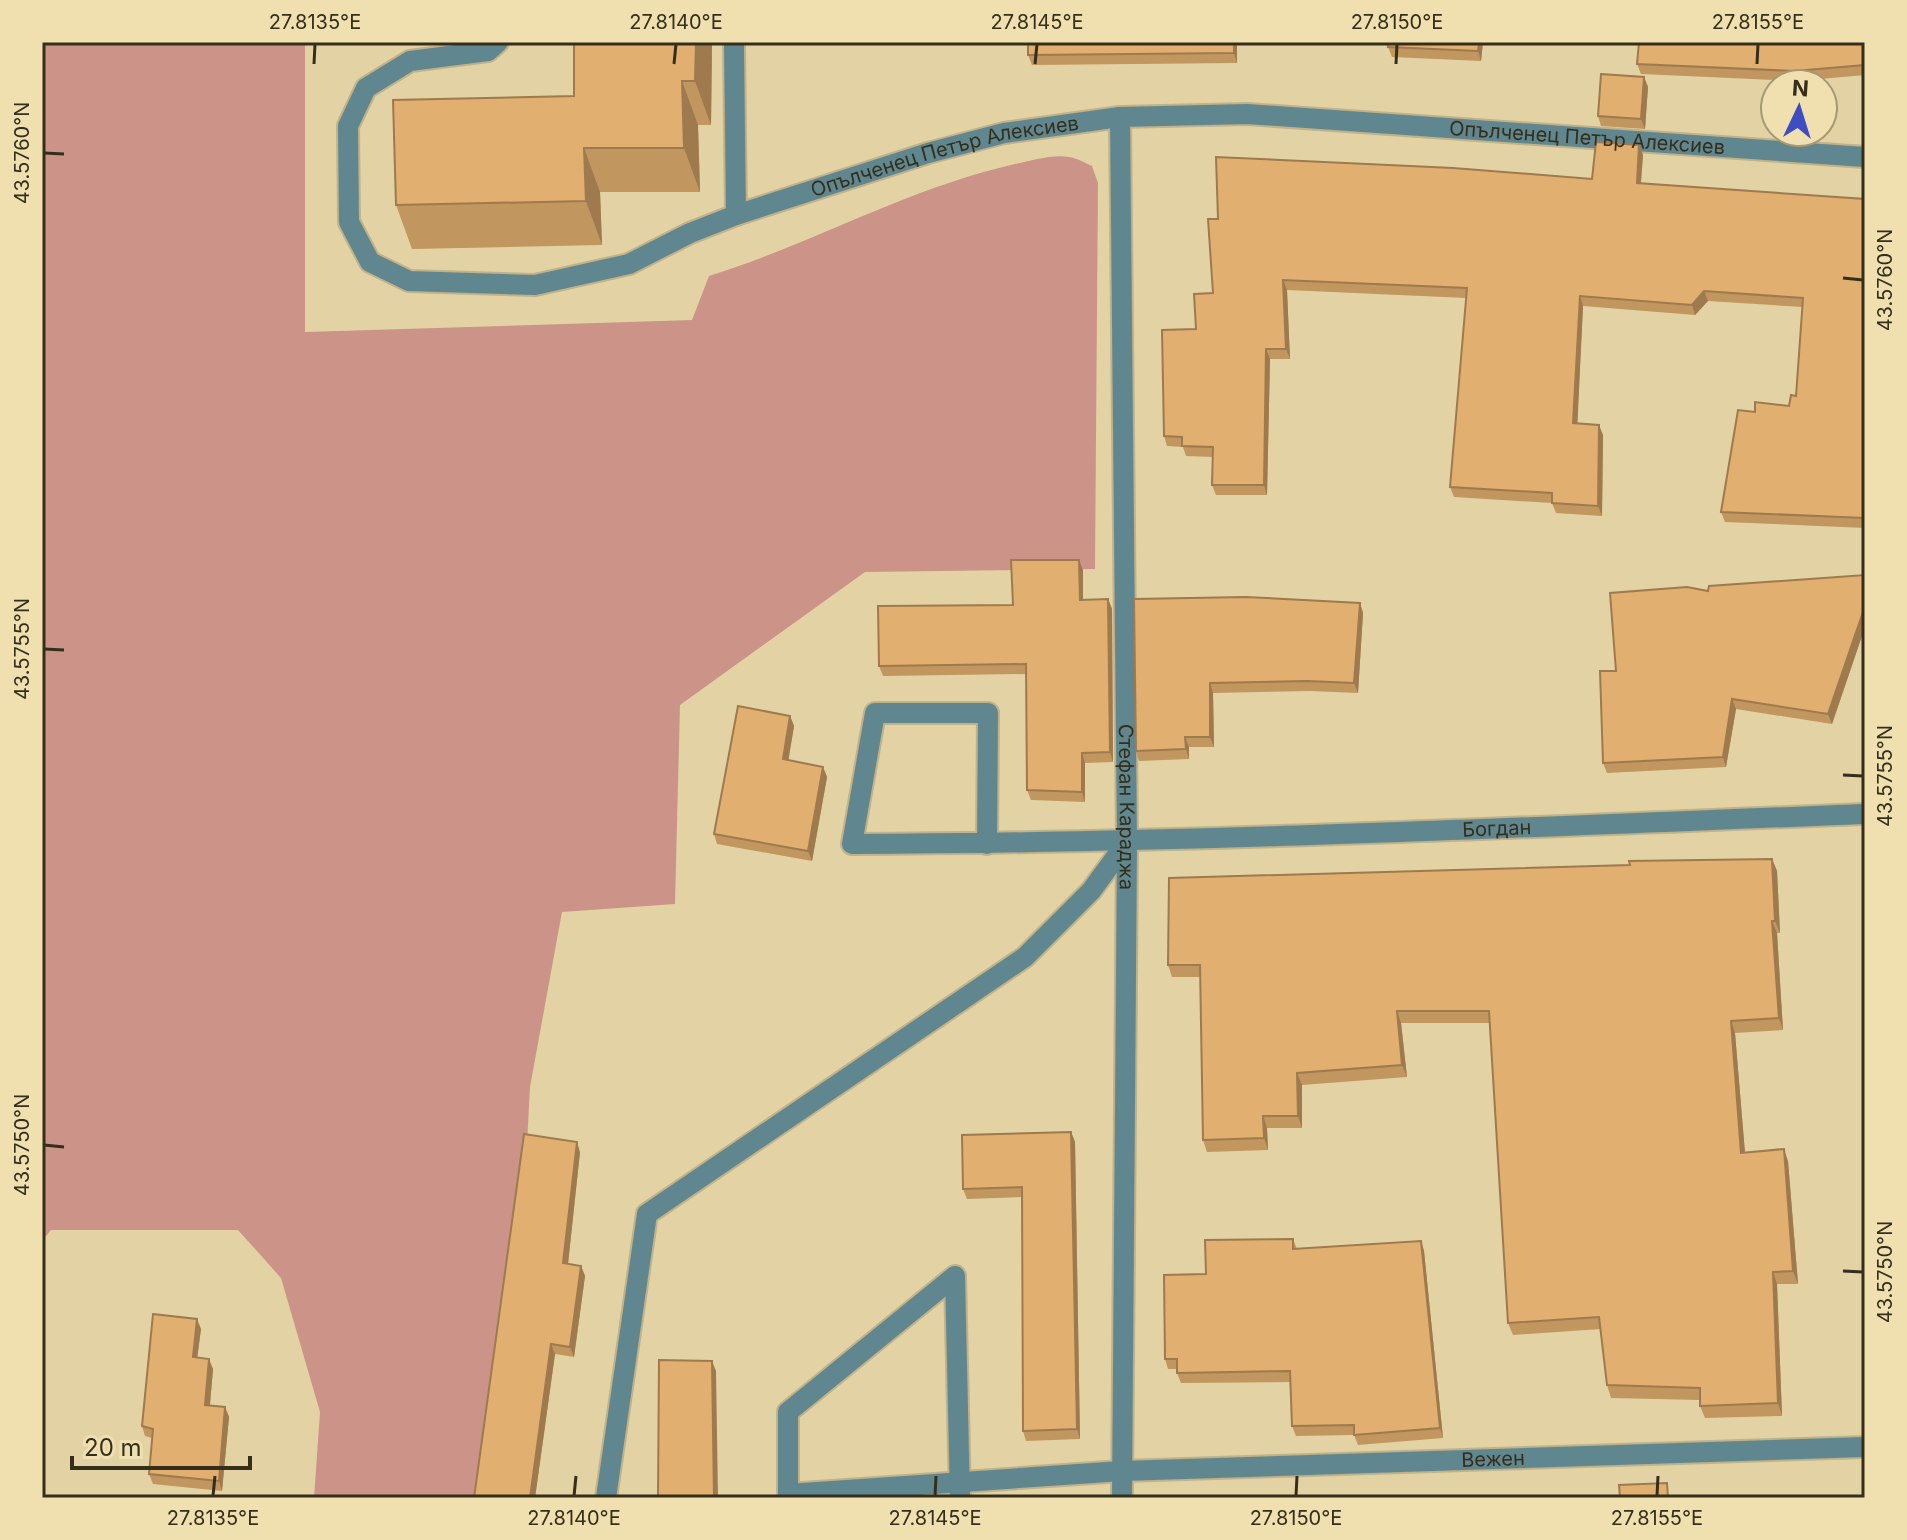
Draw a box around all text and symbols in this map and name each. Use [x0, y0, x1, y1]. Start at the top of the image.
text: 27.8135°E [269, 10, 361, 34]
text: 27.8140°E [629, 10, 723, 34]
text: 27.8145°E [990, 10, 1084, 34]
text: 27.8150°E [1351, 10, 1443, 34]
text: 27.8155°E [1712, 10, 1804, 34]
north arrow [1759, 68, 1839, 148]
text: N [1791, 74, 1810, 102]
text: 43.5760°N [10, 102, 34, 204]
street label: Опълченец Петър Алексиев [808, 111, 1080, 202]
street label: Опълченец Петър Алексиев [1448, 116, 1726, 159]
text: 43.5760°N [1873, 229, 1897, 331]
text: 43.5755°N [10, 598, 34, 700]
street label: Стефан Караджа [1114, 724, 1139, 890]
text: 43.5755°N [1873, 725, 1897, 827]
street label: Богдан [1462, 815, 1532, 842]
text: 43.5750°N [10, 1094, 34, 1196]
text: 43.5750°N [1873, 1221, 1897, 1323]
scale bar [72, 1420, 250, 1470]
text: 20 m [84, 1433, 142, 1462]
street label: Вежен [1461, 1446, 1525, 1472]
text: 27.8135°E [167, 1506, 259, 1530]
text: 27.8140°E [527, 1506, 621, 1530]
text: 27.8145°E [888, 1506, 982, 1530]
text: 27.8150°E [1250, 1506, 1342, 1530]
text: 27.8155°E [1611, 1506, 1703, 1530]

